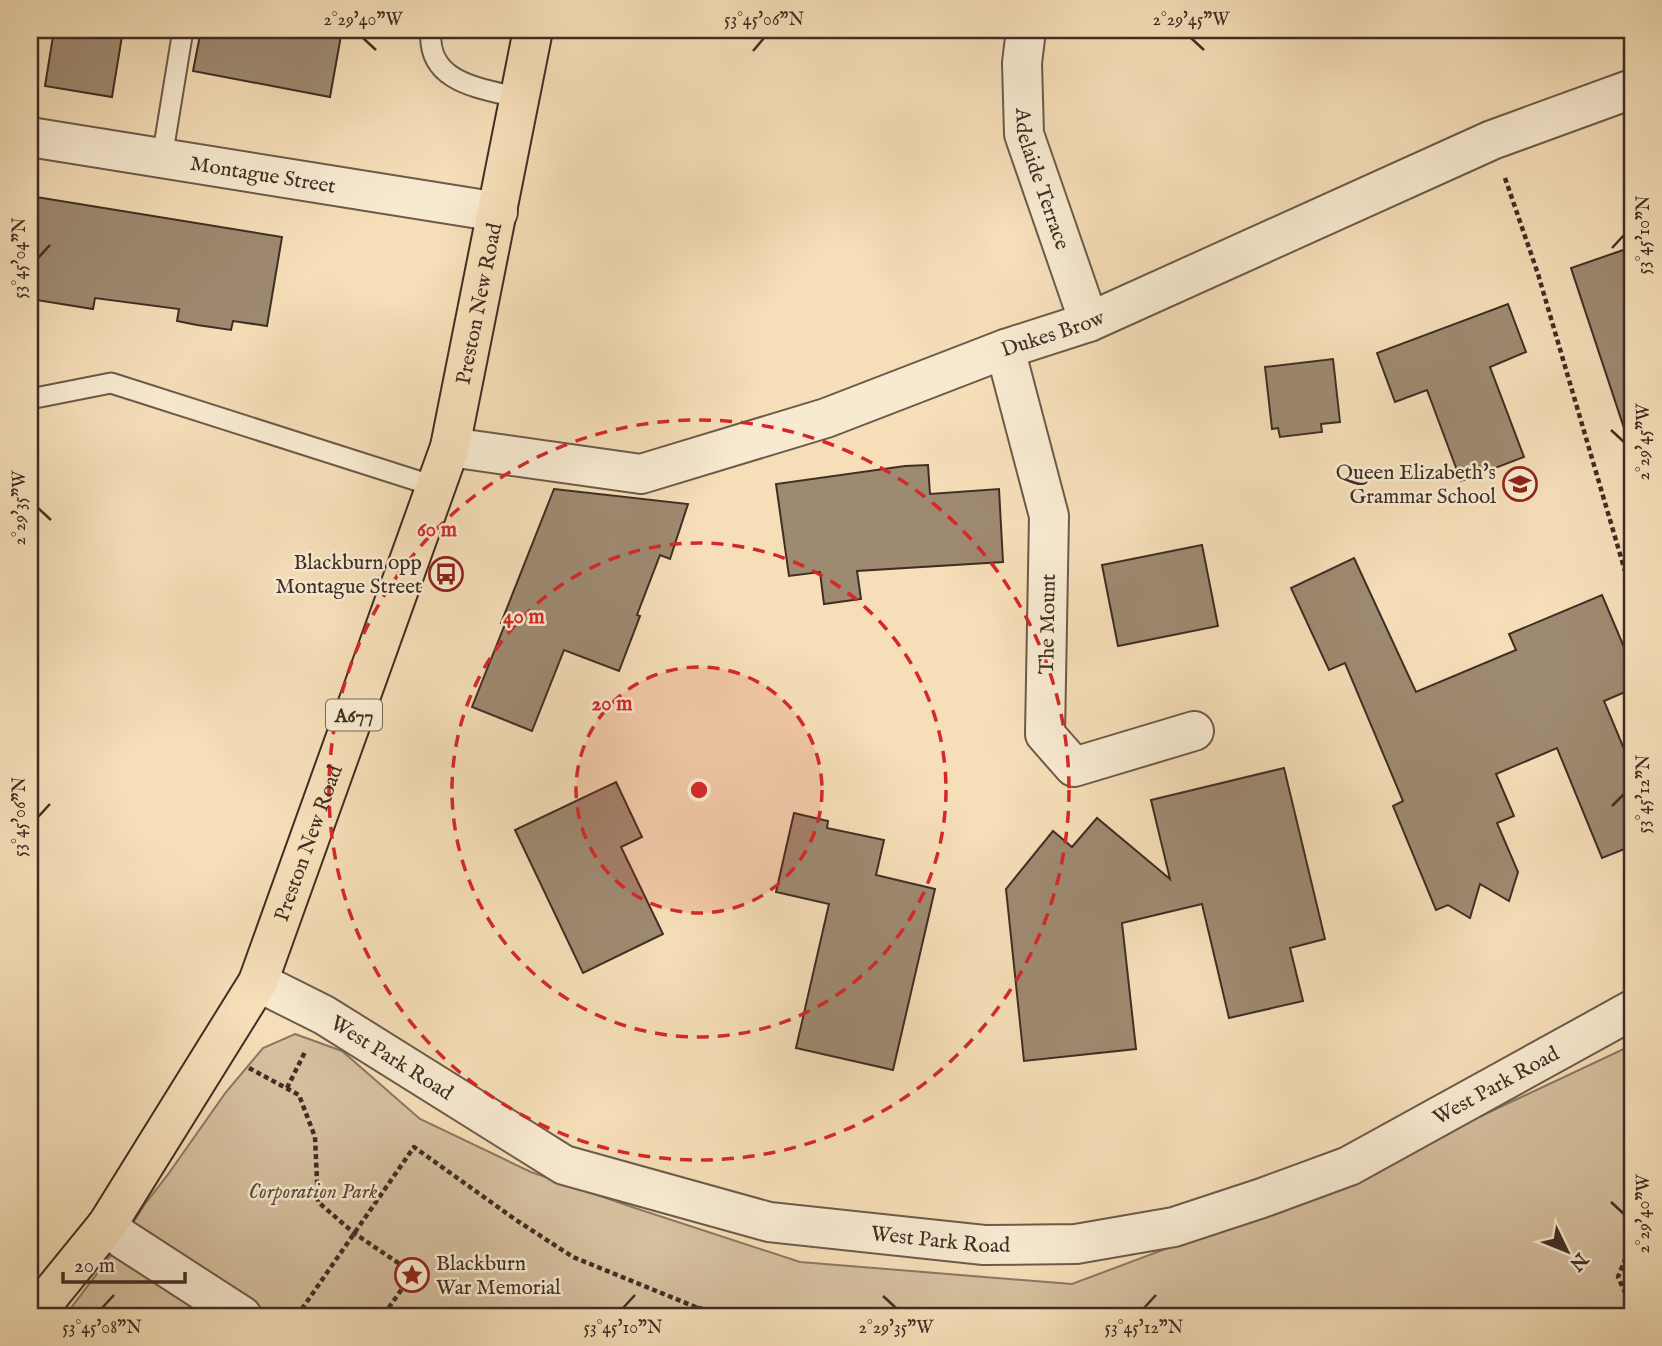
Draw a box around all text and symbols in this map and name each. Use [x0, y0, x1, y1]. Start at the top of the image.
text: 2°29'40"W [323, 9, 403, 32]
text: 53°45'06"N [724, 9, 804, 32]
text: 2°29'45"W [1153, 9, 1230, 32]
street label: Adelaide Terrace [1008, 107, 1075, 254]
street label: Montague Street [188, 151, 337, 201]
text: 53°45'10"N [1633, 195, 1656, 275]
text: 53°45'04"N [9, 217, 32, 299]
street label: Preston New Road [451, 220, 509, 387]
street label: Dukes Brow [998, 304, 1110, 364]
text: 2°29'45"W [1633, 403, 1656, 480]
place label: Queen Elizabeth's Grammar School [1336, 460, 1496, 511]
school or university icon: Queen Elizabeth's Grammar School [1501, 465, 1539, 503]
text: 2°29'35"W [9, 470, 32, 545]
text: 60 m [417, 517, 458, 544]
place label: Blackburn opp Montague Street [275, 550, 422, 601]
bus stop icon: Blackburn opp Montague Street [427, 555, 465, 593]
street label: The Mount [1034, 573, 1063, 675]
text: 40 m [503, 604, 545, 631]
text: 20 m [592, 691, 633, 718]
road number: A677 [326, 700, 382, 730]
text: 53°45'12"N [1633, 754, 1656, 833]
street label: Preston New Road [269, 761, 350, 925]
text: 53°45'06"N [9, 777, 32, 857]
centre of rings [687, 778, 711, 802]
street label: West Park Road [325, 1010, 458, 1108]
street label: West Park Road [1429, 1041, 1565, 1132]
text: 2°29'40"W [1633, 1174, 1656, 1254]
park label: Corporation Park [249, 1179, 378, 1206]
north arrow [1532, 1216, 1602, 1286]
street label: West Park Road [869, 1221, 1011, 1260]
scale bar [63, 1241, 186, 1285]
text: N [1563, 1246, 1593, 1276]
place label: Blackburn War Memorial [436, 1251, 561, 1302]
text: 20 m [74, 1253, 115, 1280]
place icon: Blackburn War Memorial [393, 1256, 431, 1294]
text: 53°45'08"N [62, 1317, 142, 1340]
text: 53°45'10"N [583, 1317, 663, 1340]
text: 2°29'35"W [859, 1317, 934, 1340]
text: 53°45'12"N [1105, 1317, 1184, 1340]

